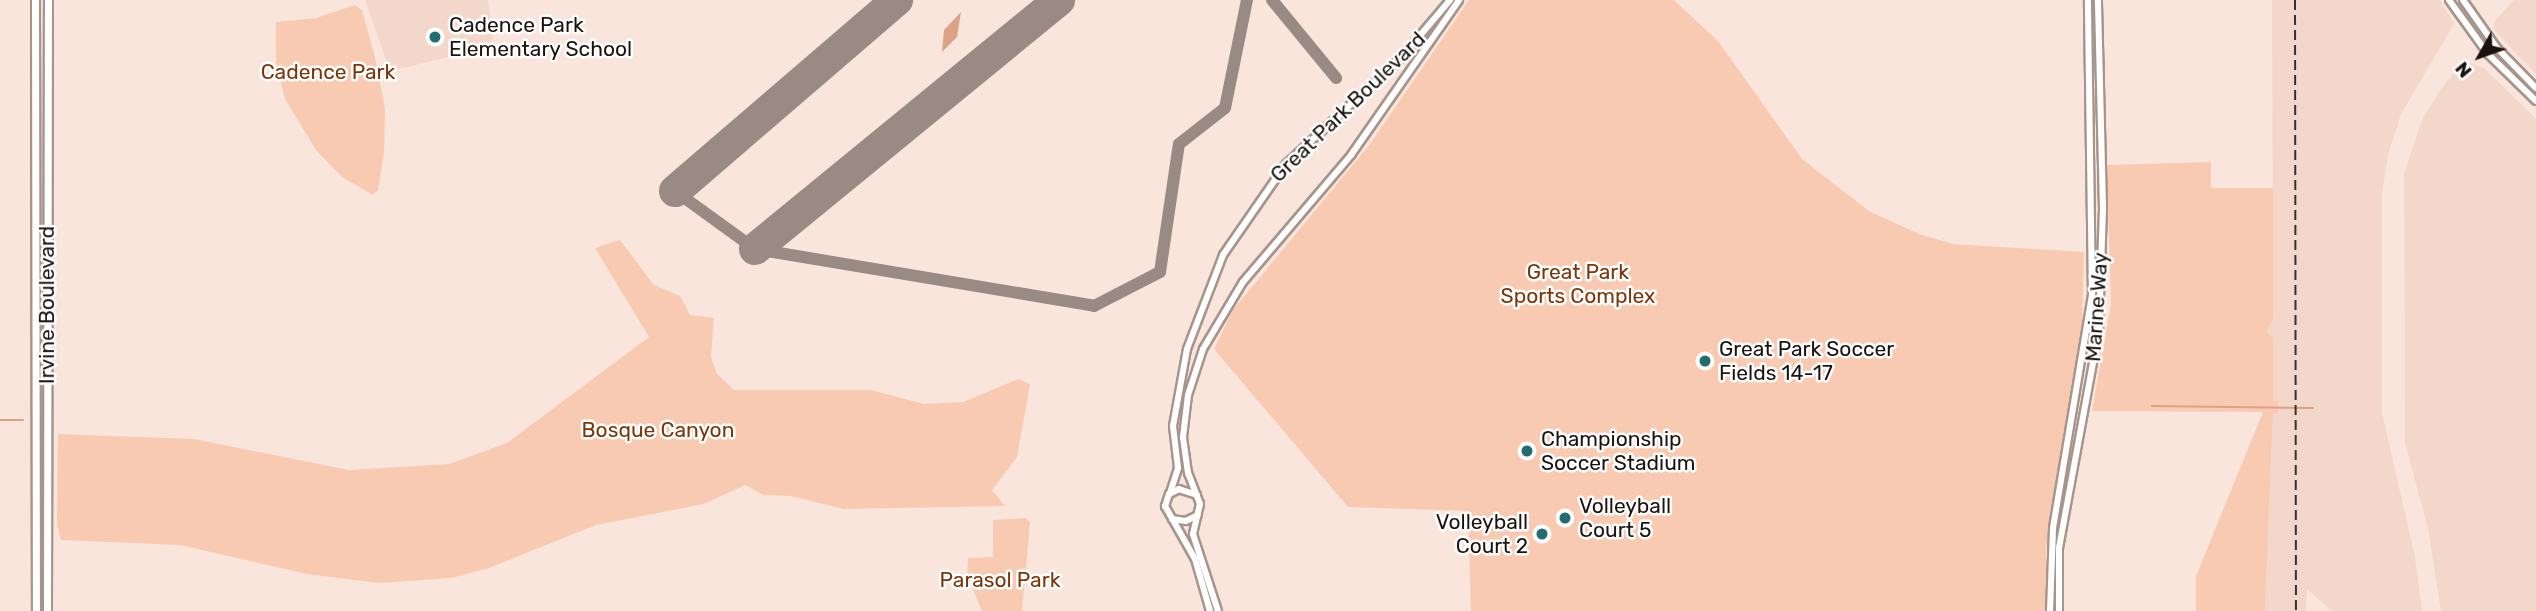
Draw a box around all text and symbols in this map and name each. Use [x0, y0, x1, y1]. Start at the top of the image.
place label: Cadence Park Elementary School [449, 12, 633, 62]
north arrow [2445, 21, 2515, 91]
street label: Great Park Boulevard [1265, 26, 1431, 188]
marker: Cadence Park Elementary School [427, 29, 443, 45]
text: N [2450, 57, 2477, 82]
park label: Cadence Park [261, 59, 395, 85]
street label: Irvine Boulevard [34, 226, 60, 384]
street label: Marine Way [2081, 251, 2113, 363]
park label: Great Park Sports Complex [1501, 259, 1655, 309]
place label: Great Park Soccer Fields 14-17 [1719, 336, 1895, 386]
marker: Great Park Soccer Fields 14-17 [1697, 353, 1713, 369]
park label: Bosque Canyon [582, 417, 734, 443]
place label: Championship Soccer Stadium [1541, 426, 1696, 476]
marker: Championship Soccer Stadium [1519, 443, 1535, 459]
place label: Volleyball Court 5 [1579, 493, 1671, 543]
place label: Volleyball Court 2 [1436, 509, 1528, 559]
marker: Volleyball Court 5 [1557, 510, 1573, 526]
marker: Volleyball Court 2 [1534, 526, 1550, 542]
park label: Parasol Park [940, 567, 1060, 593]

